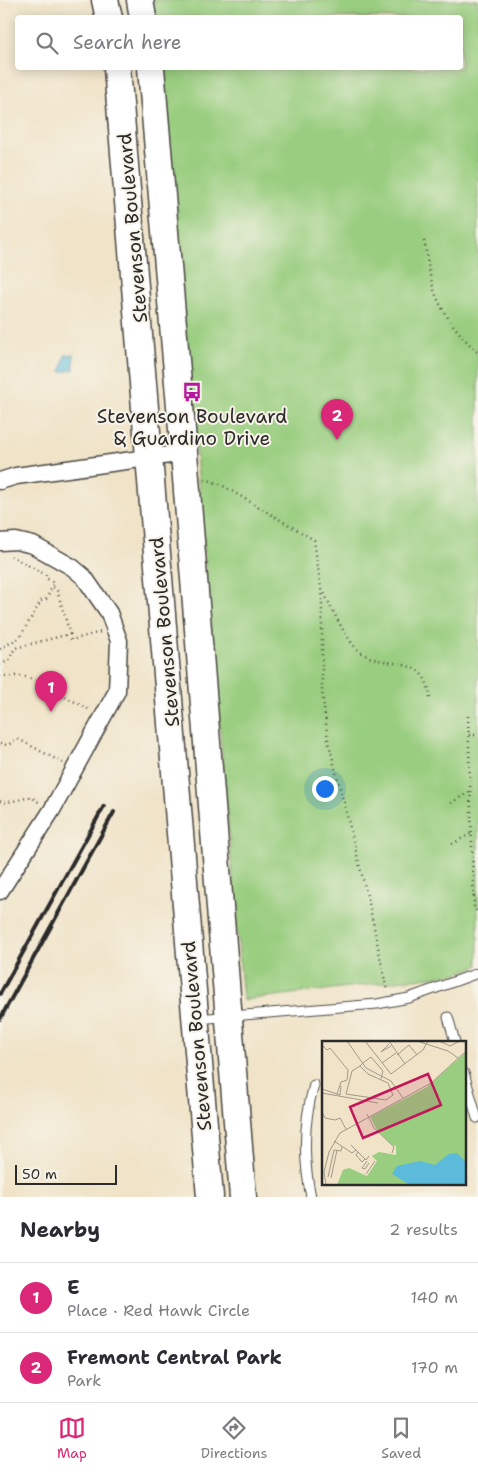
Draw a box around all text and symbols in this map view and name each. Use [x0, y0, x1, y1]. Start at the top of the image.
search box [15, 15, 463, 70]
icon: search [33, 29, 61, 57]
text: Search here [73, 30, 182, 55]
street label: Stevenson Boulevard [112, 132, 153, 324]
bus stop icon: Stevenson Boulevard & Guardino Drive [181, 381, 203, 403]
pin: 2 [321, 399, 353, 440]
place label: Stevenson Boulevard & Guardino Drive [97, 404, 287, 451]
street label: Stevenson Boulevard [144, 536, 185, 728]
pin: 1 [35, 671, 67, 712]
your location [312, 776, 338, 802]
street label: Stevenson Boulevard [176, 940, 217, 1132]
inset map [322, 1041, 466, 1184]
scale bar [15, 1162, 118, 1185]
text: 50 m [22, 1165, 57, 1183]
text: Nearby [20, 1216, 100, 1244]
text: 2 results [389, 1219, 458, 1240]
text: E [67, 1275, 80, 1300]
text: 1 [32, 1287, 40, 1308]
text: 140 m [411, 1287, 458, 1308]
text: Place · Red Hawk Circle [67, 1300, 250, 1321]
text: Fremont Central Park [67, 1345, 282, 1370]
text: 2 [30, 1357, 42, 1378]
text: 170 m [411, 1357, 458, 1378]
text: Park [67, 1370, 101, 1391]
tab: Map [57, 1414, 87, 1462]
tab: Directions [201, 1414, 267, 1462]
tab: Saved [381, 1414, 421, 1462]

